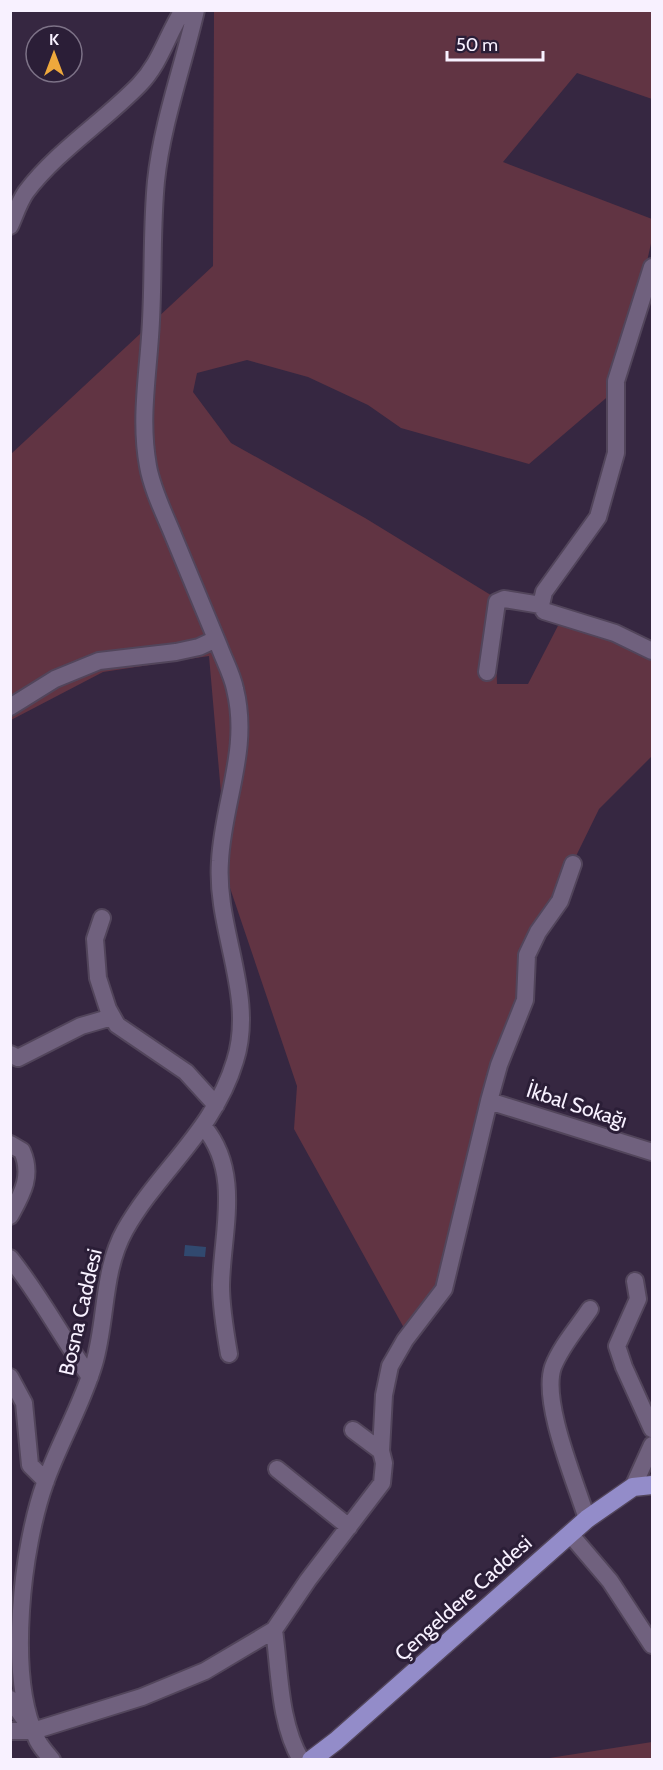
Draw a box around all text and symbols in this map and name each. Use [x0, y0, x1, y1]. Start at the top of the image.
north arrow [24, 24, 84, 84]
scale bar [447, 24, 543, 62]
text: K [49, 30, 59, 49]
text: 50 m [456, 34, 498, 56]
street label: İkbal Sokağı [524, 1077, 630, 1133]
street label: Bosna Caddesi [53, 1246, 107, 1378]
street label: Çengeldere Caddesi [389, 1530, 537, 1666]

